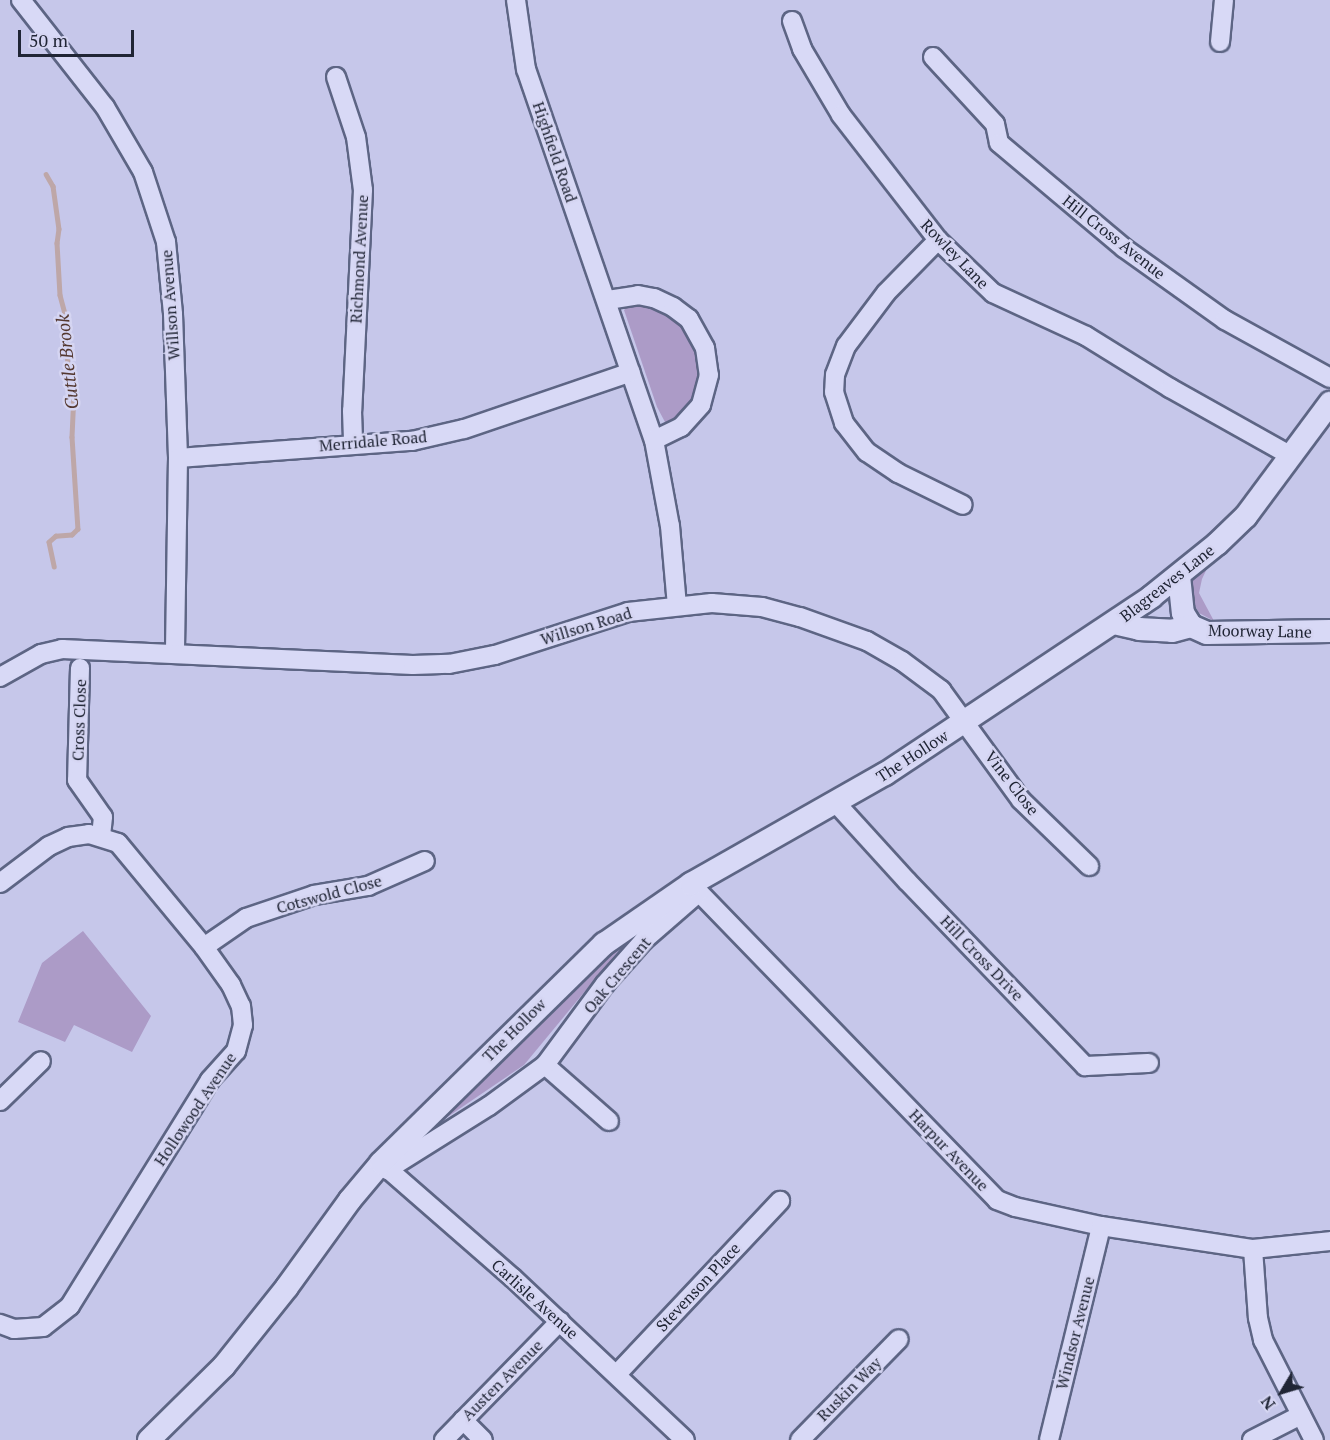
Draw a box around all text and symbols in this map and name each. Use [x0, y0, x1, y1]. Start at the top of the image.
scale bar [21, 18, 136, 56]
text: 50 m [29, 28, 68, 52]
street label: Highfield Road [529, 99, 581, 205]
street label: Hill Cross Avenue [1059, 191, 1169, 283]
street label: Richmond Avenue [346, 194, 372, 324]
street label: Rowley Lane [917, 215, 993, 293]
street label: Willson Avenue [157, 249, 183, 361]
water label: Cuttle Brook [51, 313, 83, 411]
street label: Merridale Road [318, 427, 428, 455]
street label: Blagreaves Lane [1116, 540, 1218, 626]
street label: Willson Road [538, 603, 634, 649]
street label: Moorway Lane [1208, 620, 1312, 642]
street label: Cross Close [68, 679, 90, 761]
street label: The Hollow [873, 726, 951, 786]
street label: Vine Close [981, 747, 1043, 819]
street label: Cotswold Close [274, 871, 384, 917]
street label: Hill Cross Drive [936, 911, 1028, 1005]
street label: Oak Crescent [579, 933, 655, 1017]
street label: The Hollow [478, 994, 550, 1066]
street label: Hollowood Avenue [150, 1048, 240, 1170]
street label: Harpur Avenue [905, 1105, 993, 1195]
street label: Stevenson Place [652, 1239, 744, 1335]
street label: Carlisle Avenue [488, 1255, 582, 1343]
street label: Windsor Avenue [1052, 1274, 1098, 1392]
street label: Austen Avenue [457, 1335, 547, 1425]
street label: Ruskin Way [813, 1353, 885, 1425]
north arrow [1252, 1362, 1312, 1422]
text: N [1255, 1392, 1280, 1415]

